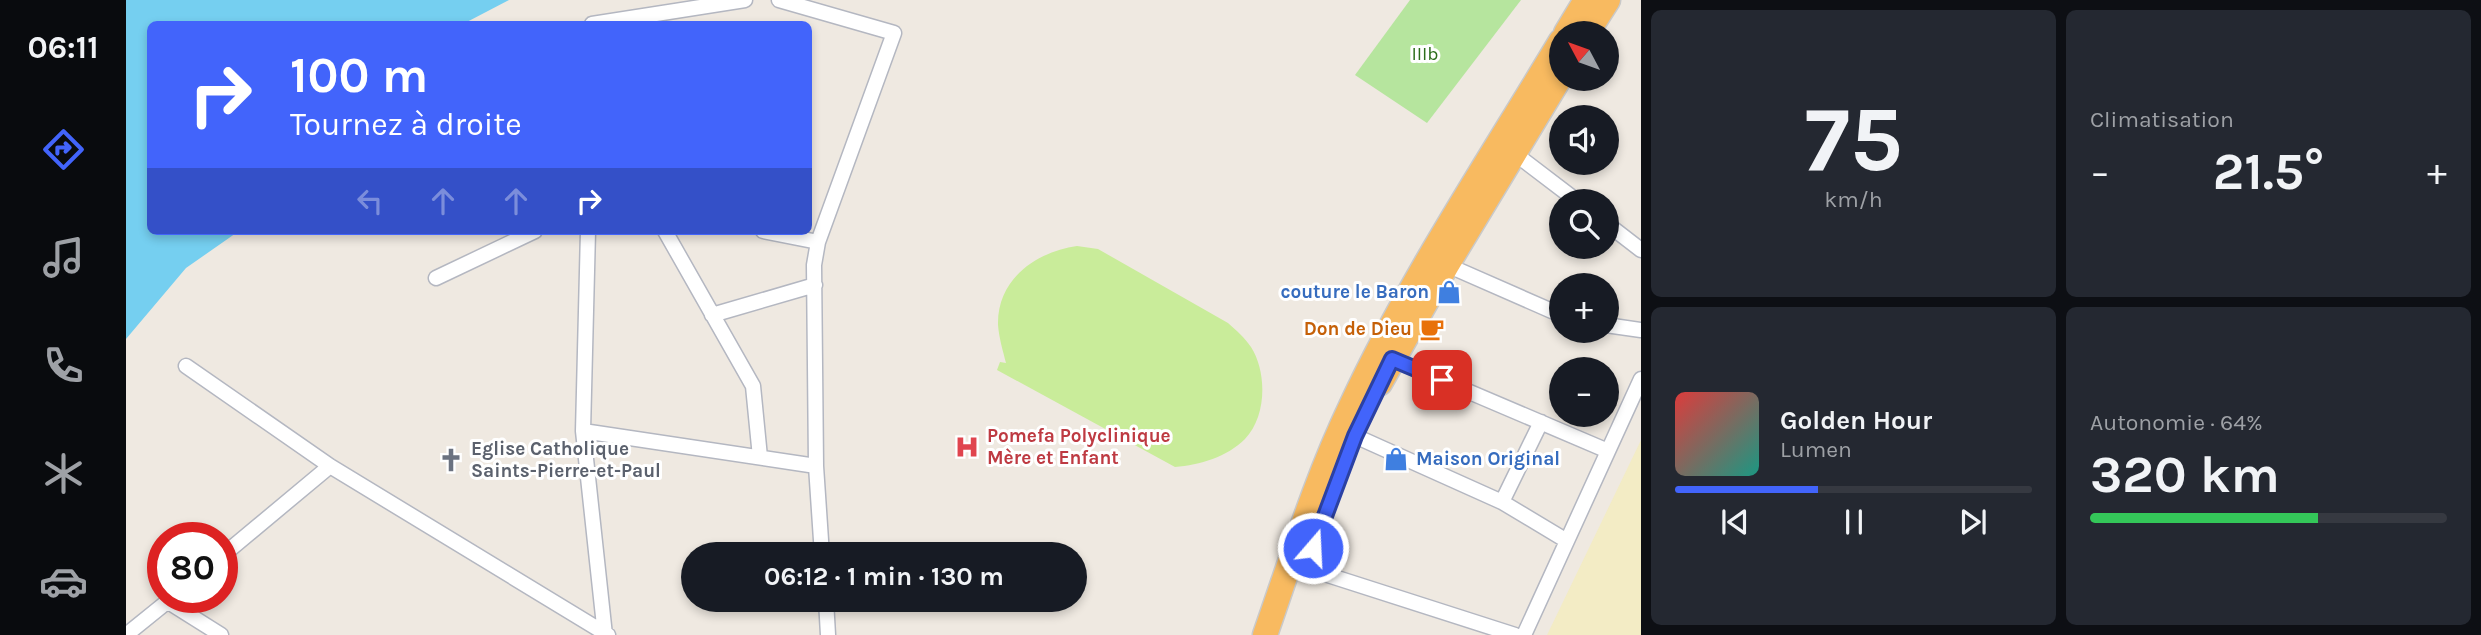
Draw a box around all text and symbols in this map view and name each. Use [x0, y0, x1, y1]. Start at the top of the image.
north arrow [1549, 21, 1619, 91]
map controls [1549, 21, 1619, 427]
text: 06:11 [27, 29, 99, 66]
park label: IIIb [1411, 43, 1439, 65]
text: 100 m [290, 47, 428, 104]
icon: right [175, 49, 266, 140]
text: 75 [1804, 87, 1903, 193]
button: sound [1549, 105, 1619, 175]
text: Tournez à droite [290, 106, 522, 143]
text: Climatisation [2090, 106, 2234, 133]
icon: directions [39, 125, 88, 174]
text: 21.5° [2213, 141, 2324, 202]
text: − [2090, 150, 2110, 195]
text: + [2427, 150, 2447, 195]
icon: left [351, 182, 389, 220]
icon: ahead [424, 182, 462, 220]
icon: ahead [497, 182, 535, 220]
icon: right [570, 182, 608, 220]
text: km/h [1824, 186, 1883, 213]
button: search [1549, 189, 1619, 259]
icon: music [39, 233, 88, 282]
button: + [1549, 273, 1619, 343]
shop icon: couture le Baron [1435, 278, 1463, 306]
place label: couture le Baron [1280, 281, 1429, 303]
cafe icon: Don de Dieu [1418, 315, 1446, 343]
place label: Don de Dieu [1304, 318, 1412, 340]
icon: phone [39, 341, 88, 390]
pin [1412, 350, 1472, 410]
button: − [1549, 357, 1619, 427]
icon: arrive [1423, 361, 1461, 399]
text: Golden Hour [1780, 405, 1932, 436]
text: Autonomie · 64% [2090, 409, 2263, 436]
place label: Pomefa Polyclinique Mère et Enfant [987, 425, 1171, 469]
hospital icon: Pomefa Polyclinique Mère et Enfant [953, 433, 981, 461]
text: Lumen [1780, 436, 1852, 463]
place label: Eglise Catholique Saints-Pierre-et-Paul [471, 438, 661, 482]
text: 320 km [2090, 444, 2280, 505]
shop icon: Maison Original [1382, 445, 1410, 473]
church icon: Eglise Catholique Saints-Pierre-et-Paul [437, 446, 465, 474]
place label: Maison Original [1416, 448, 1560, 470]
icon: climate [39, 449, 88, 498]
icon: previous [1716, 503, 1754, 541]
icon: pause [1835, 503, 1873, 541]
icon: next [1954, 503, 1992, 541]
position arrow [1276, 511, 1350, 585]
speed limit sign: 80 [147, 522, 238, 613]
icon: car [39, 557, 88, 606]
text: 06:12 · 1 min · 130 m [764, 561, 1004, 592]

